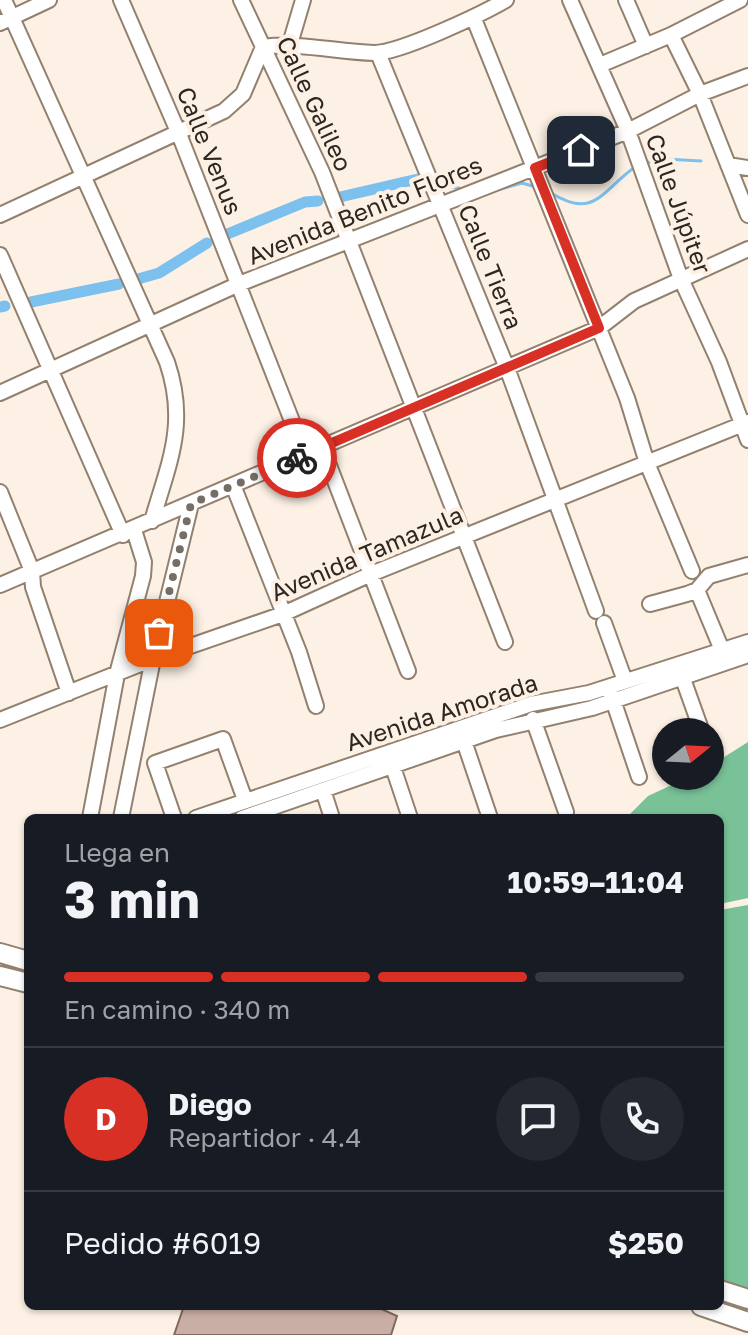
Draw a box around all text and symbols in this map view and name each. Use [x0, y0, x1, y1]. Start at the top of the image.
street label: Calle Galileo [272, 31, 359, 175]
street label: Calle Venus [172, 82, 249, 219]
pin [547, 116, 615, 184]
icon: home [559, 128, 603, 172]
street label: Calle Júpiter [641, 130, 718, 277]
street label: Avenida Benito Flores [243, 149, 486, 270]
street label: Calle Tierra [453, 200, 530, 333]
courier [257, 418, 337, 498]
icon: bike [275, 436, 319, 480]
street label: Avenida Tamazula [266, 499, 467, 606]
pin [125, 599, 193, 667]
icon: bag [137, 611, 181, 655]
street label: Avenida Amorada [342, 667, 541, 756]
north arrow [652, 718, 724, 790]
map controls [652, 718, 724, 790]
text: Llega en [64, 837, 170, 868]
text: 10:59–11:04 [507, 864, 684, 900]
text: 3 min [64, 867, 200, 929]
text: En camino · 340 m [64, 994, 290, 1025]
button: chat [496, 1077, 580, 1161]
button: phone [600, 1077, 684, 1161]
text: Diego [168, 1086, 252, 1122]
text: D [95, 1101, 117, 1137]
text: Repartidor · 4.4 [168, 1122, 361, 1153]
text: Pedido #6019 [64, 1225, 261, 1261]
text: $250 [608, 1225, 684, 1261]

